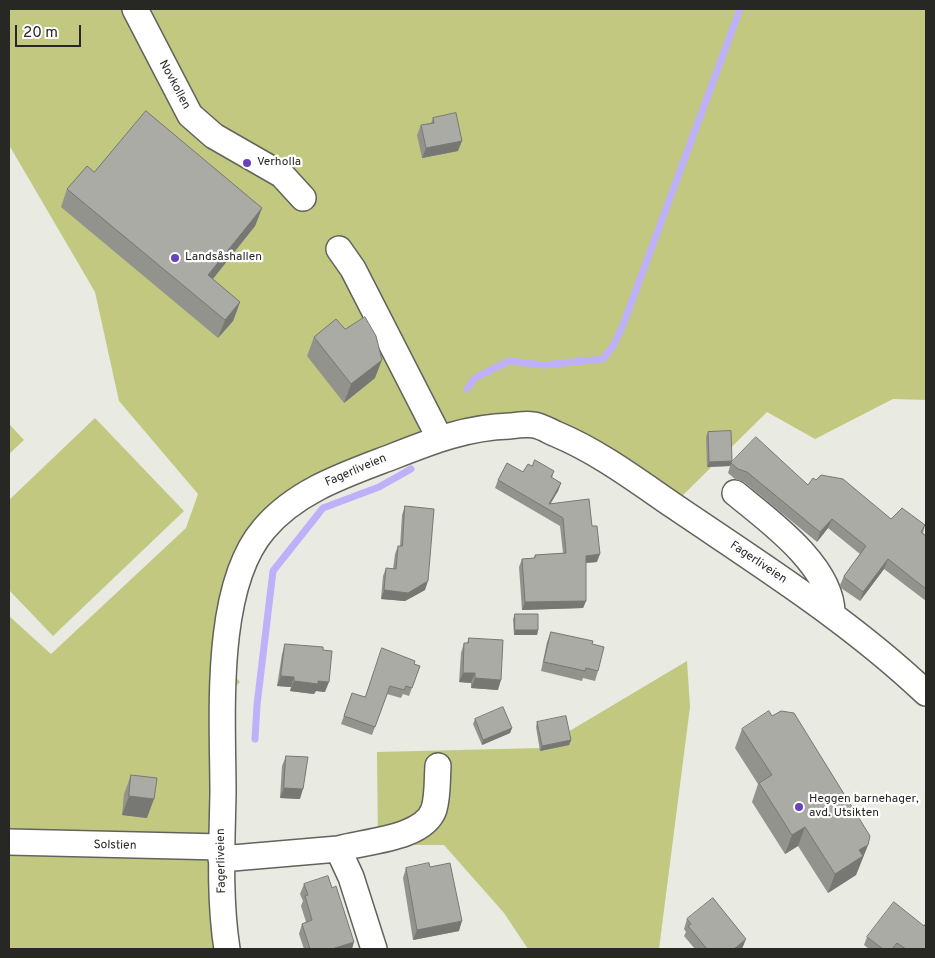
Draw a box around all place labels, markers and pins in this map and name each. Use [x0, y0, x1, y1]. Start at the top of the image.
place label: Verholla [257, 156, 301, 170]
marker: Verholla [241, 157, 253, 169]
place label: Landsåshallen [185, 251, 262, 265]
marker: Landsåshallen [169, 252, 181, 264]
place label: Heggen barnehager, avd. Utsikten [809, 793, 919, 821]
marker: Heggen barnehager, avd. Utsikten [793, 801, 805, 813]

